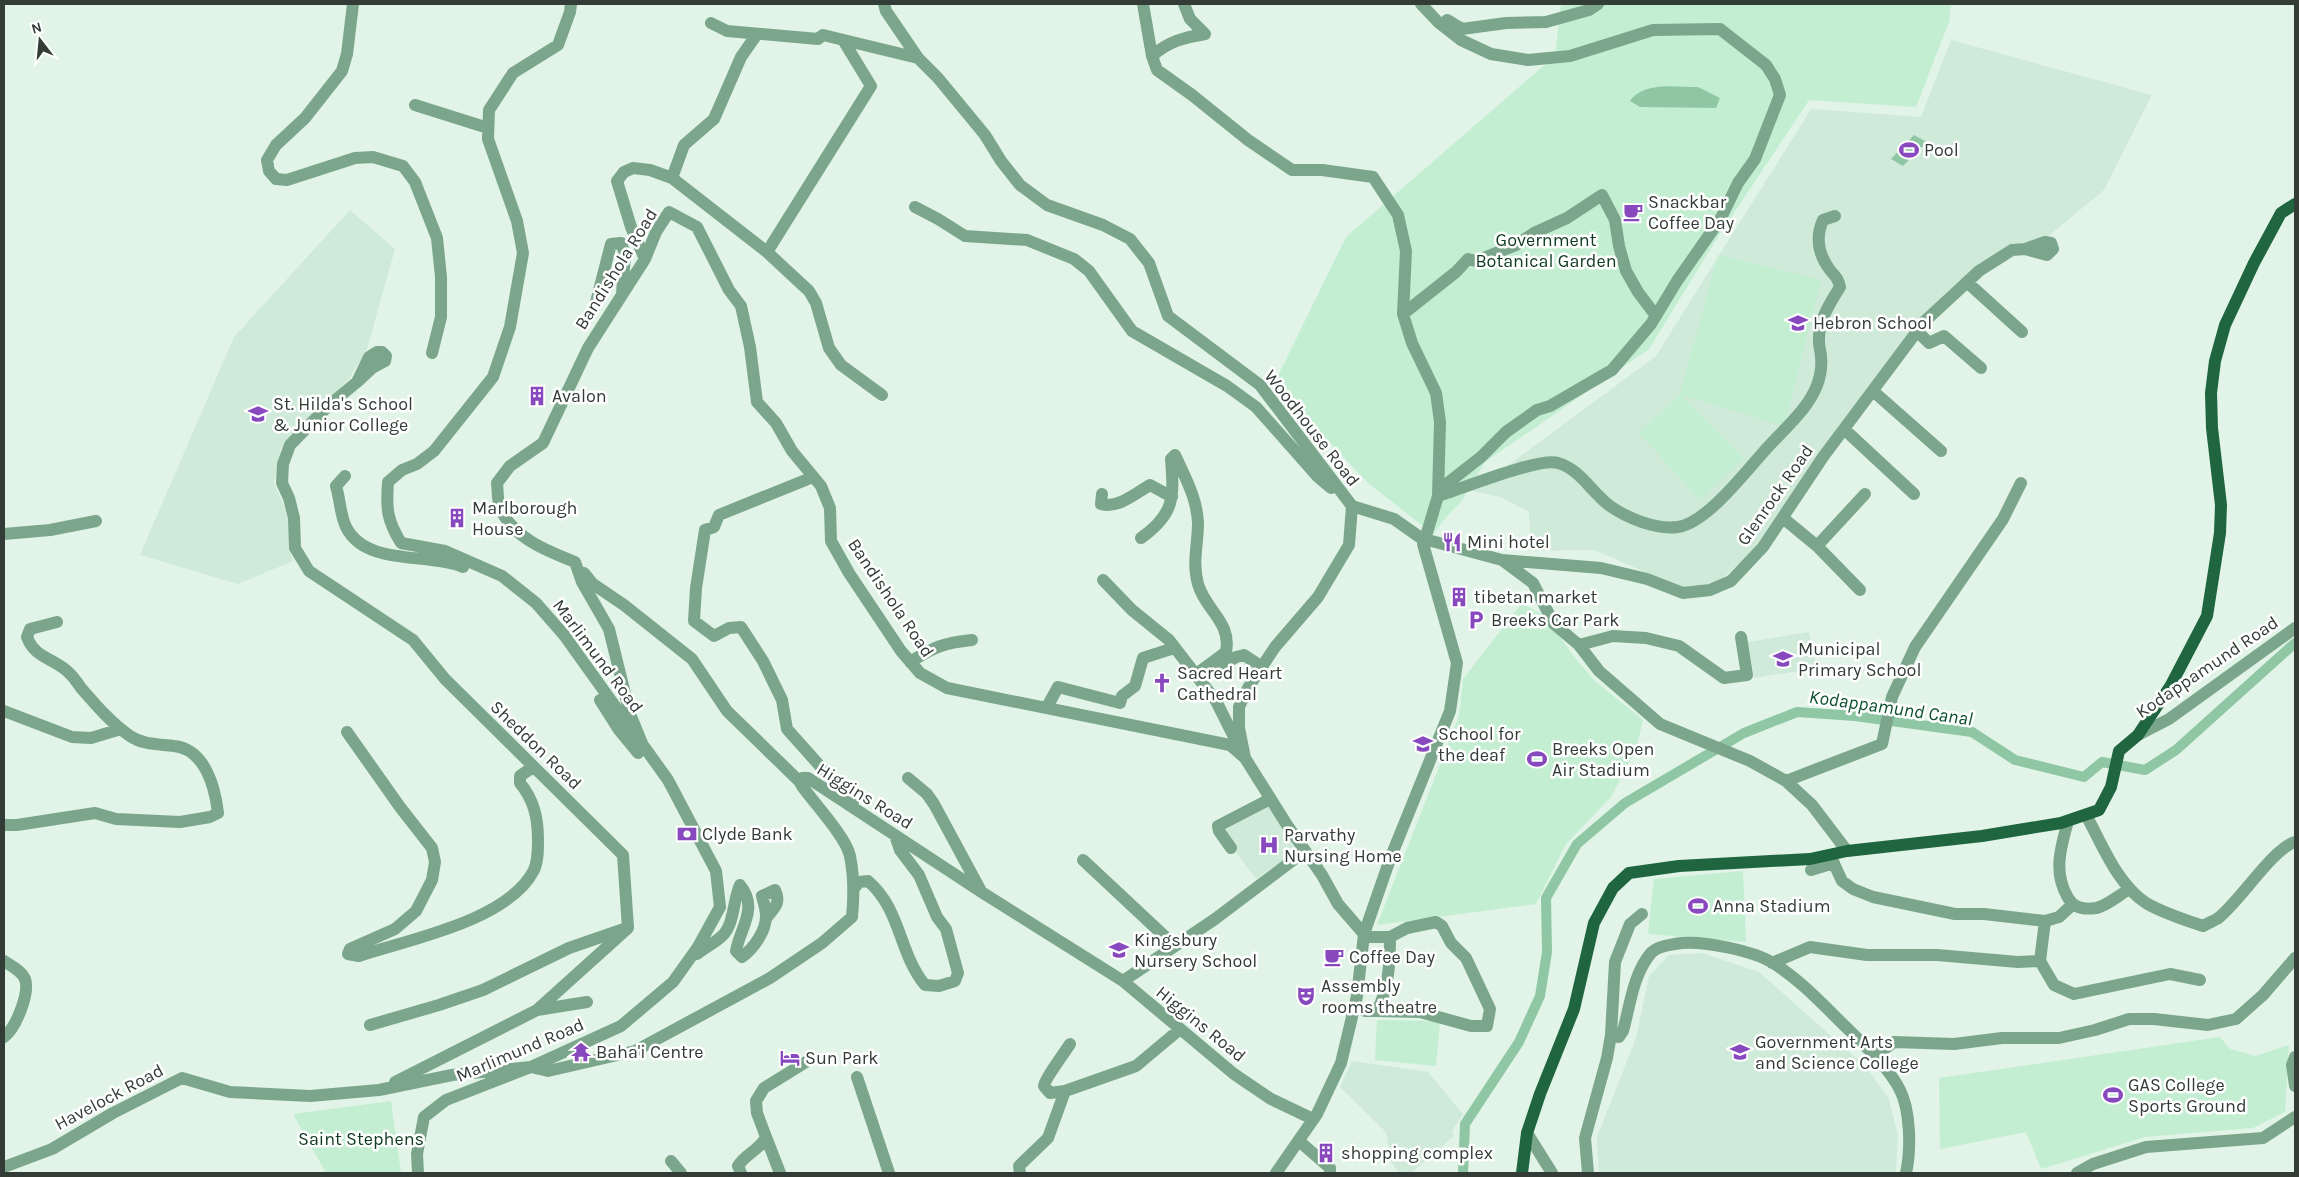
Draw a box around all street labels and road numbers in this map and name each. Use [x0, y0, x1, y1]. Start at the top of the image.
street label: Bandishola Road [570, 204, 662, 334]
street label: Woodhouse Road [1260, 365, 1364, 491]
street label: Glenrock Road [1732, 440, 1818, 550]
street label: Bandishola Road [843, 534, 939, 662]
street label: Marlimund Road [548, 595, 648, 717]
street label: Kodappamund Road [2132, 611, 2282, 723]
street label: Sheddon Road [486, 696, 586, 794]
street label: Higgins Road [813, 758, 917, 834]
street label: Higgins Road [1152, 981, 1250, 1067]
street label: Marlimund Road [453, 1013, 587, 1087]
street label: Havelock Road [51, 1059, 167, 1135]

